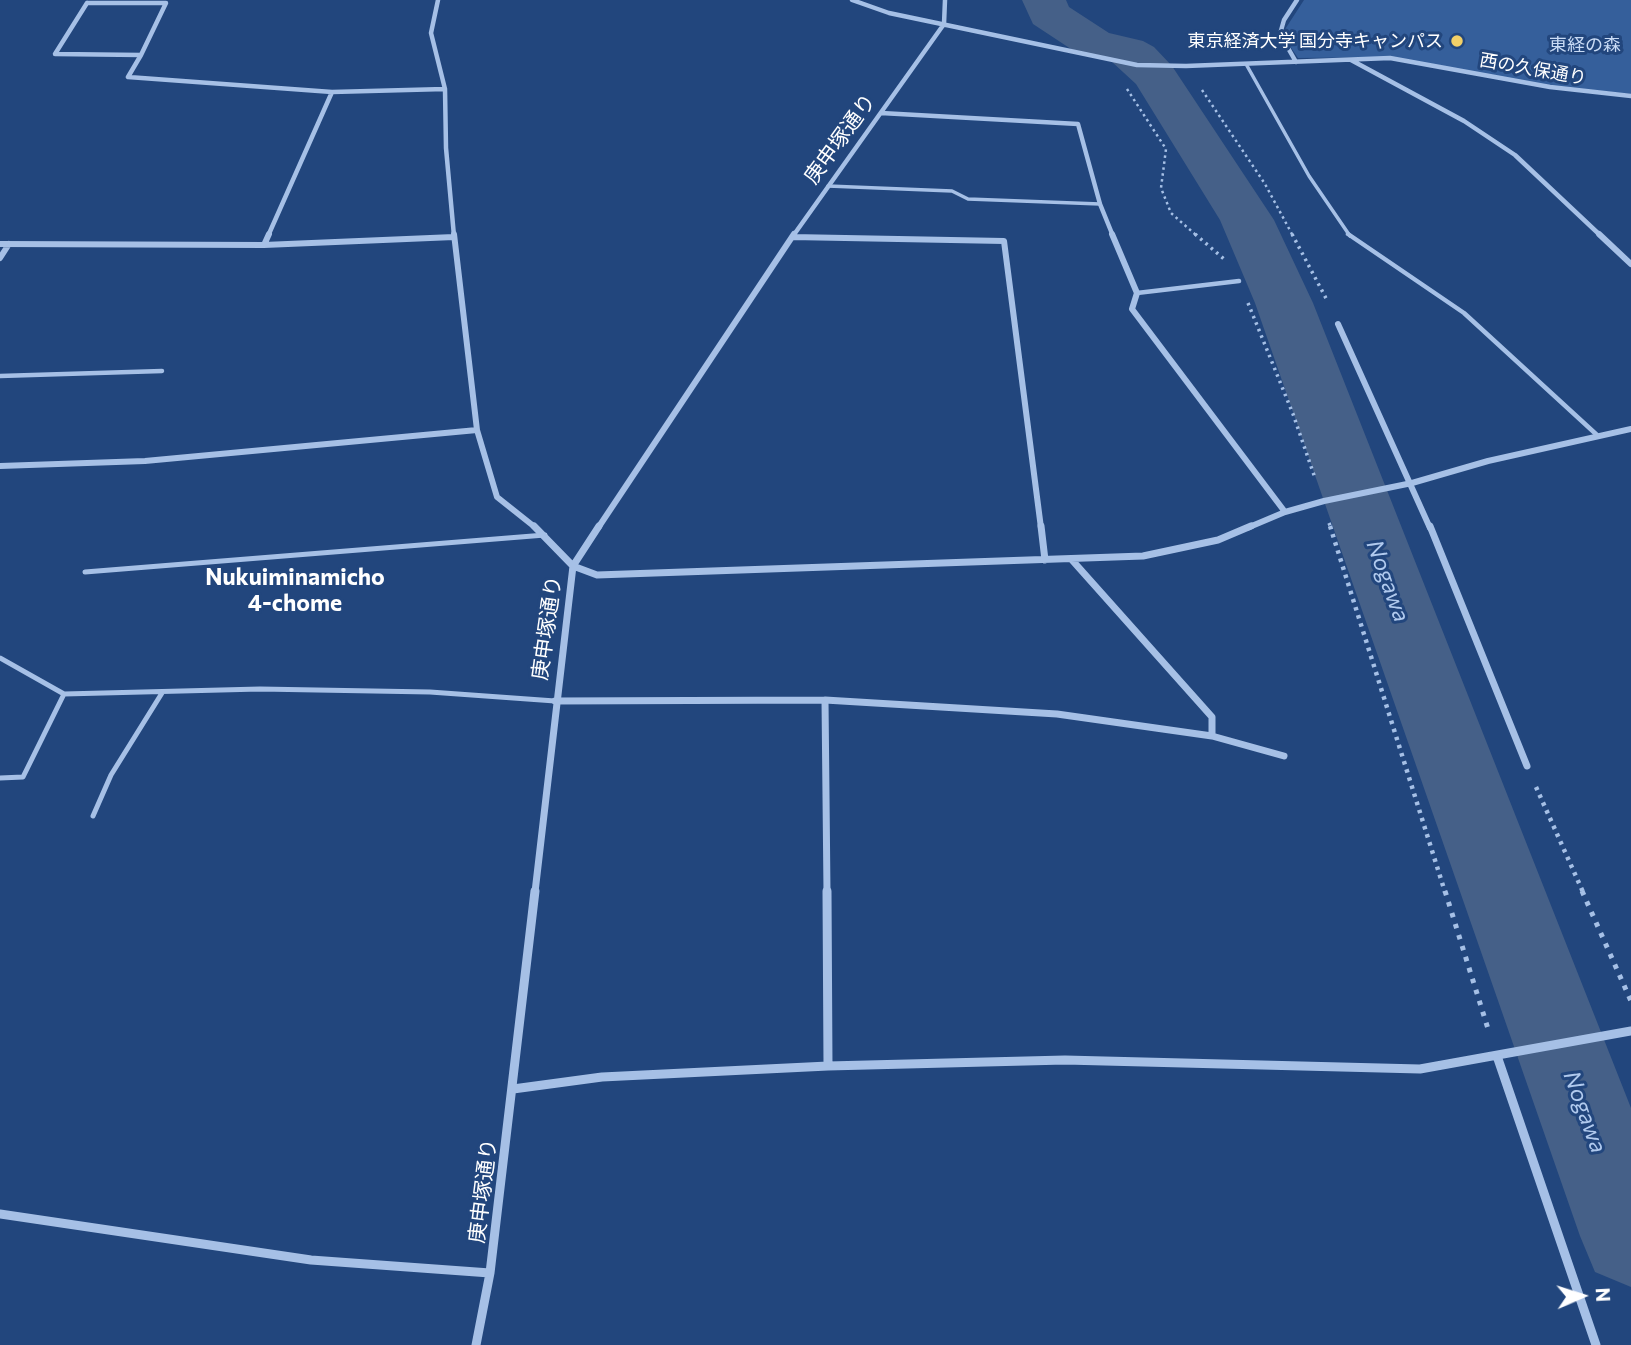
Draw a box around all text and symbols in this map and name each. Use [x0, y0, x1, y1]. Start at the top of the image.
place label: 東京経済大学 国分寺キャンパス [1188, 30, 1443, 52]
marker: 東京経済大学 国分寺キャンパス [1449, 33, 1465, 49]
park label: 東経の森 [1549, 34, 1621, 56]
street label: 西の久保通り [1478, 49, 1588, 89]
street label: 庚申塚通り [799, 89, 881, 189]
water label: Nogawa [1360, 536, 1416, 626]
district label: Nukuiminamicho 4-chome [205, 563, 385, 617]
street label: 庚申塚通り [527, 574, 567, 682]
water label: Nogawa [1557, 1067, 1613, 1157]
street label: 庚申塚通り [464, 1137, 502, 1245]
north arrow [1547, 1261, 1617, 1331]
text: N [1592, 1287, 1615, 1303]

